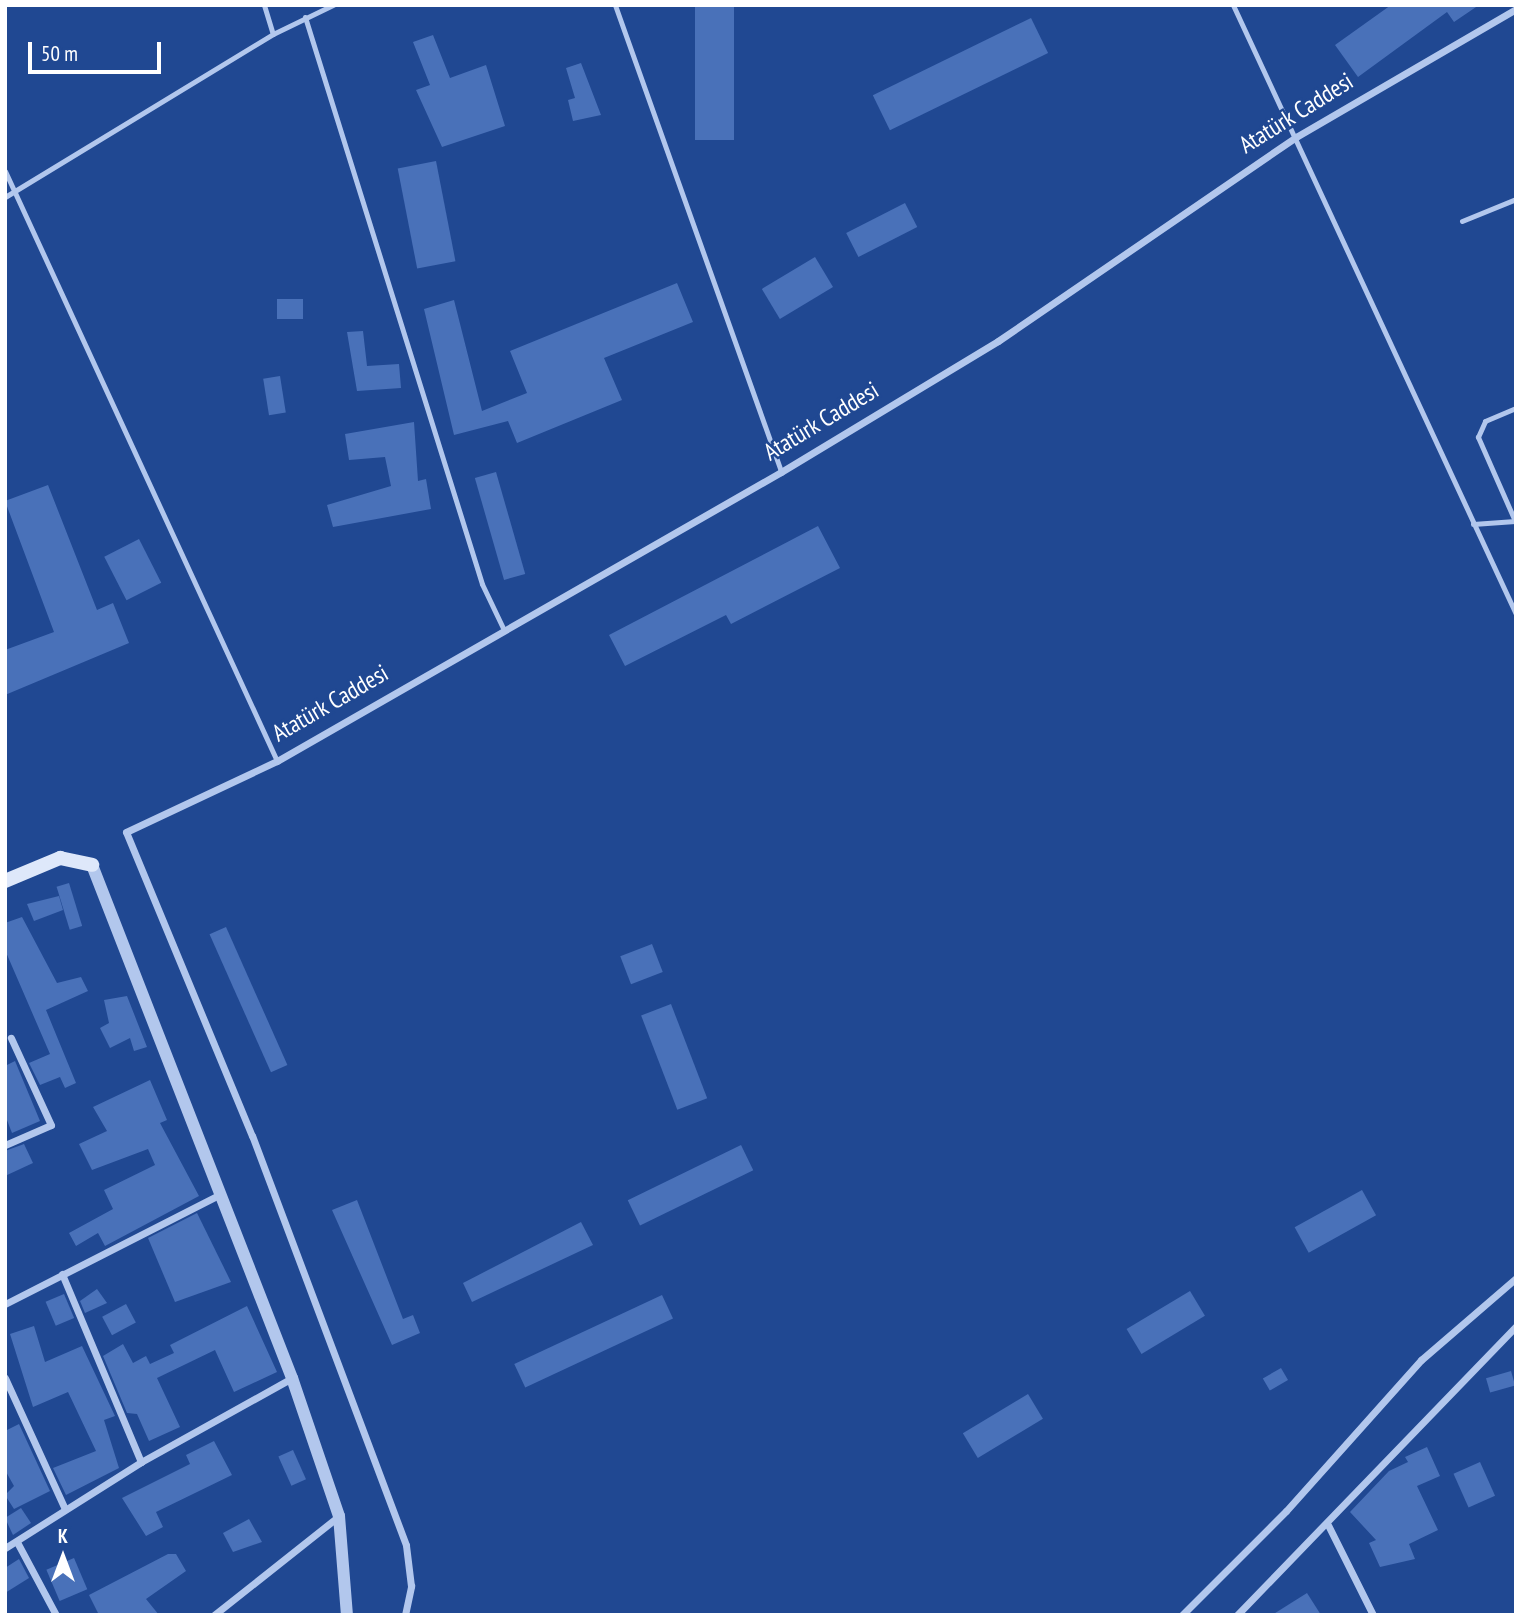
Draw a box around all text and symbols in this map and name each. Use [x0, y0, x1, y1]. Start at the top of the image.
scale bar [32, 28, 164, 72]
text: 50 m [41, 40, 78, 67]
street label: Atatürk Caddesi [1233, 66, 1359, 160]
street label: Atatürk Caddesi [758, 375, 884, 467]
street label: Atatürk Caddesi [267, 658, 393, 748]
north arrow [28, 1522, 98, 1592]
text: K [58, 1524, 68, 1548]

